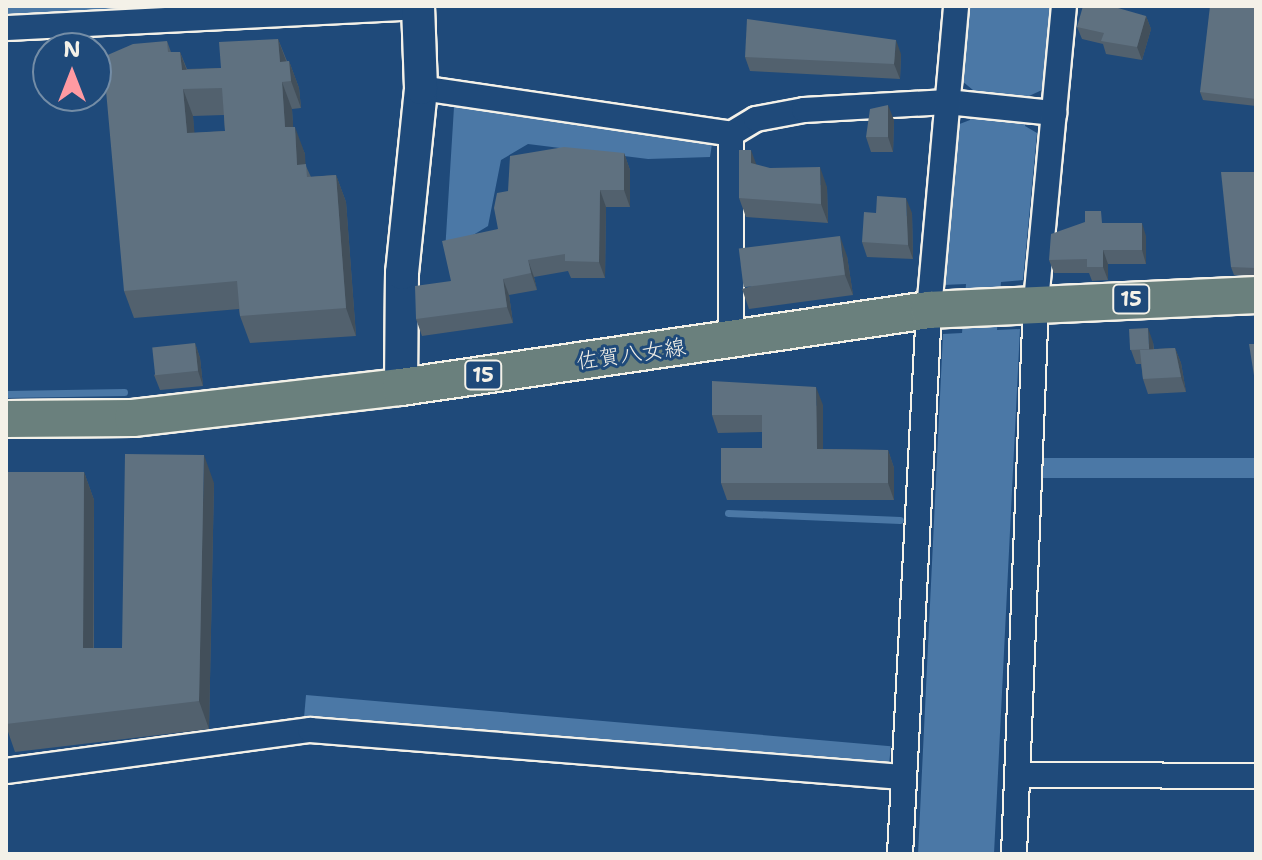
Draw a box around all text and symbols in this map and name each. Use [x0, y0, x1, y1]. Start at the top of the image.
north arrow [32, 32, 112, 112]
text: N [63, 35, 81, 64]
road number: 15 [1111, 283, 1151, 315]
street label: 佐賀八女線 [575, 333, 687, 375]
road number: 15 [463, 359, 503, 391]

